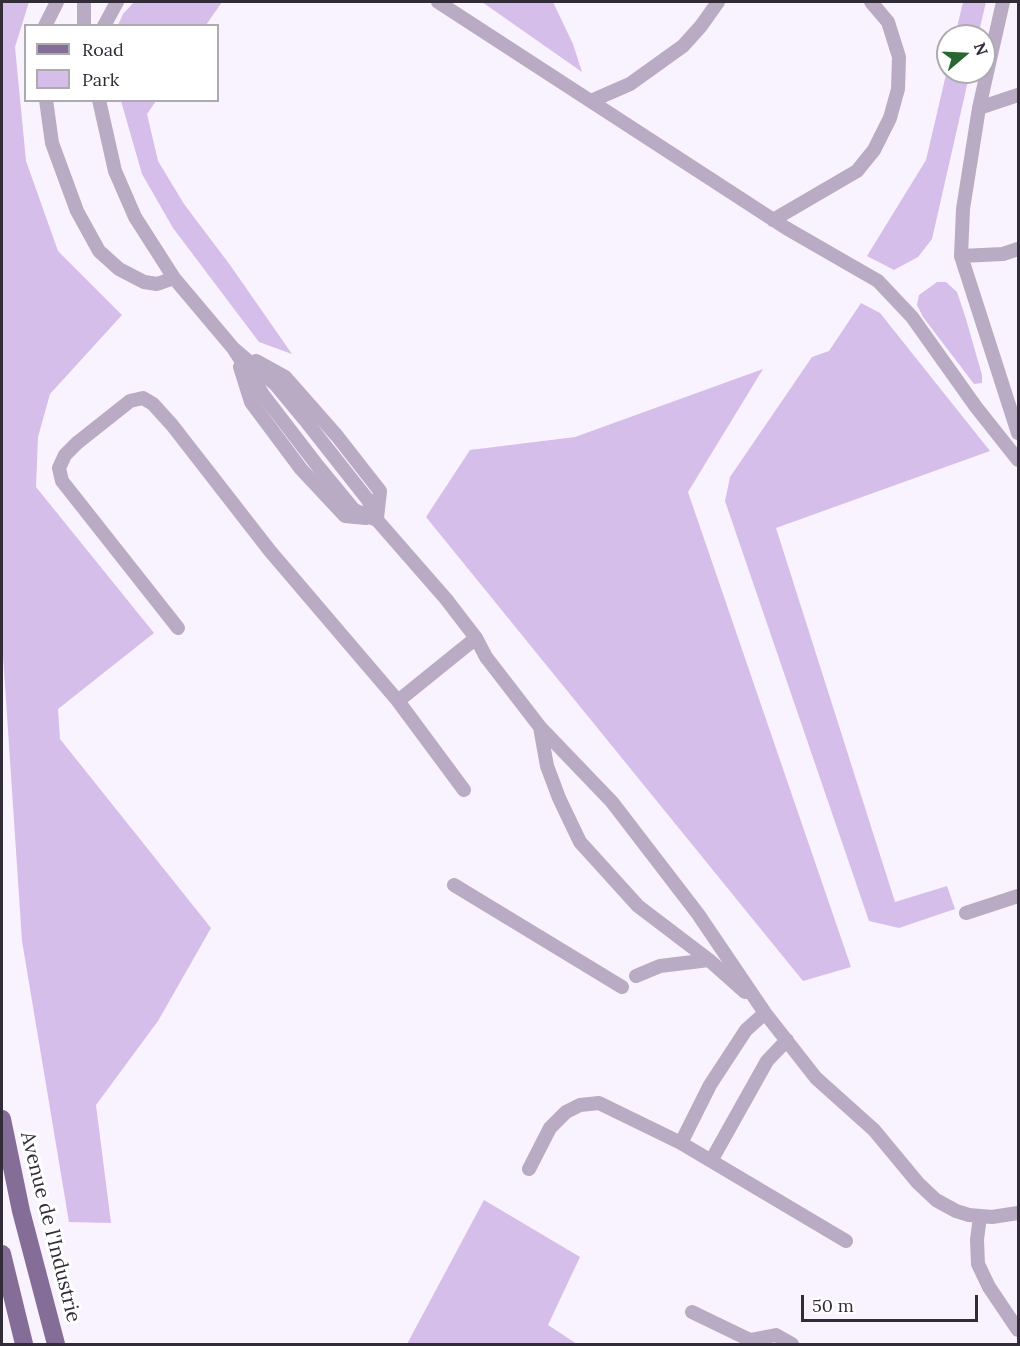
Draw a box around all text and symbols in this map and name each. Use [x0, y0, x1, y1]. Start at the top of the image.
legend [24, 24, 219, 102]
north arrow [936, 24, 996, 84]
text: Road [82, 38, 124, 61]
text: N [970, 40, 993, 58]
text: Park [82, 68, 119, 91]
street label: Avenue de l'Industrie [15, 1129, 85, 1325]
scale bar [804, 1283, 981, 1321]
text: 50 m [812, 1294, 854, 1317]

